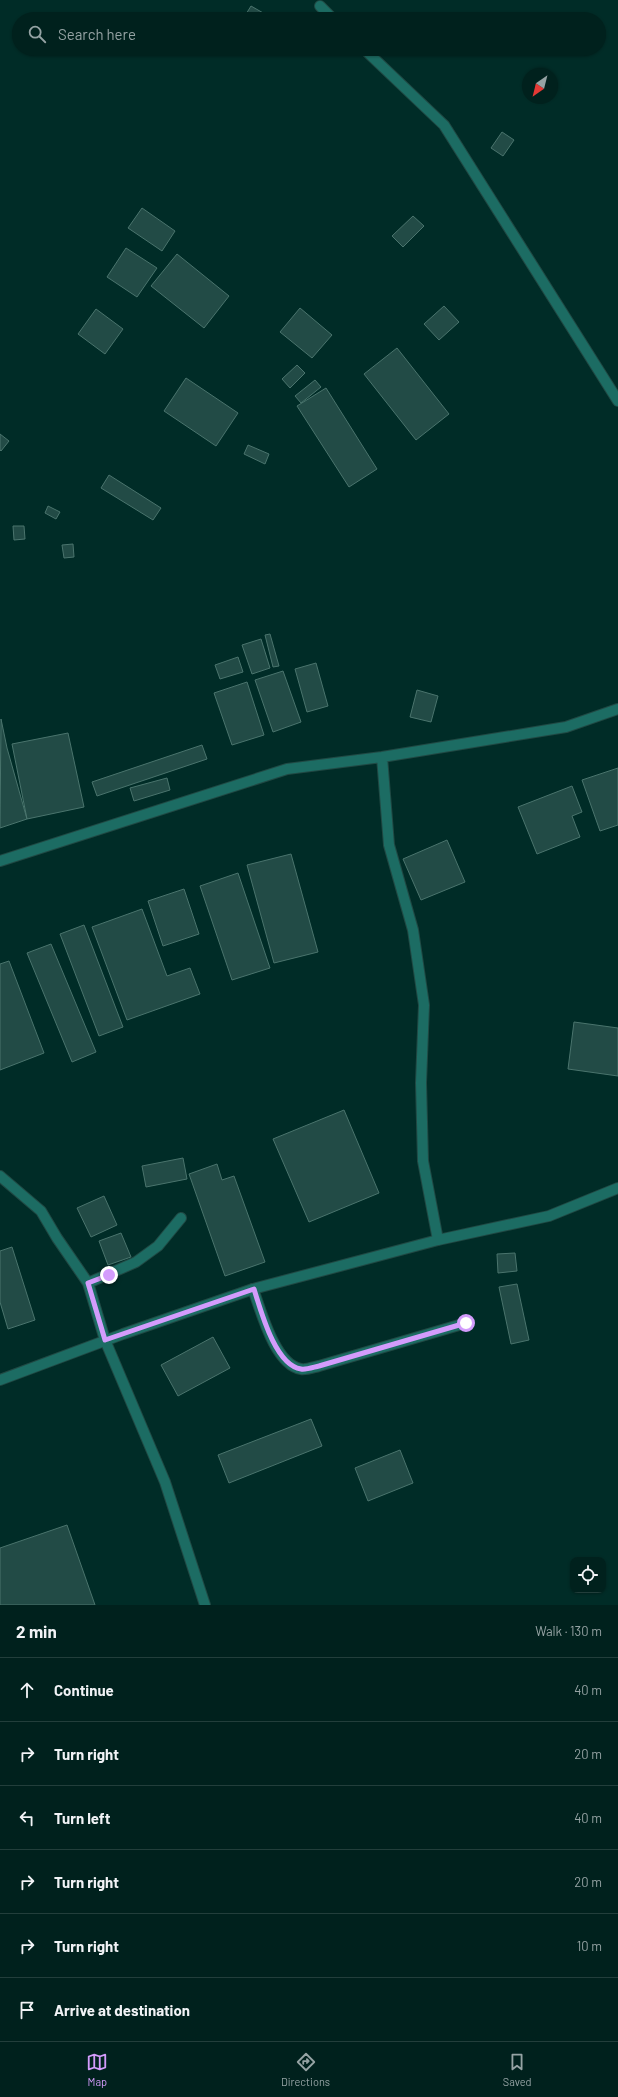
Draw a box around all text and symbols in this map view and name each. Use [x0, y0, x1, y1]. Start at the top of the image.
search box [12, 12, 606, 56]
icon: search [26, 23, 48, 45]
text: Search here [58, 25, 136, 43]
north arrow [522, 68, 558, 104]
route end [100, 1266, 118, 1284]
route start [457, 1314, 475, 1332]
map controls [570, 1557, 606, 1593]
button: locate [570, 1557, 606, 1593]
text: 2 min [16, 1621, 57, 1641]
text: Walk · 130 m [535, 1623, 602, 1639]
icon: ahead [16, 1679, 38, 1701]
text: Continue [54, 1681, 114, 1699]
text: 40 m [574, 1682, 602, 1698]
icon: right [16, 1743, 38, 1765]
text: Turn right [54, 1745, 119, 1763]
text: 20 m [574, 1746, 602, 1762]
icon: left [16, 1807, 38, 1829]
text: Turn left [54, 1809, 110, 1827]
text: 40 m [574, 1810, 602, 1826]
icon: right [16, 1871, 38, 1893]
text: Turn right [54, 1873, 119, 1891]
text: 20 m [574, 1874, 602, 1890]
icon: right [16, 1935, 38, 1957]
text: Turn right [54, 1937, 119, 1955]
text: 10 m [577, 1938, 602, 1954]
icon: arrive [16, 1999, 38, 2021]
text: Arrive at destination [54, 2001, 190, 2019]
tab: Map [86, 2051, 108, 2088]
tab: Directions [281, 2051, 330, 2088]
tab: Saved [503, 2051, 532, 2088]

